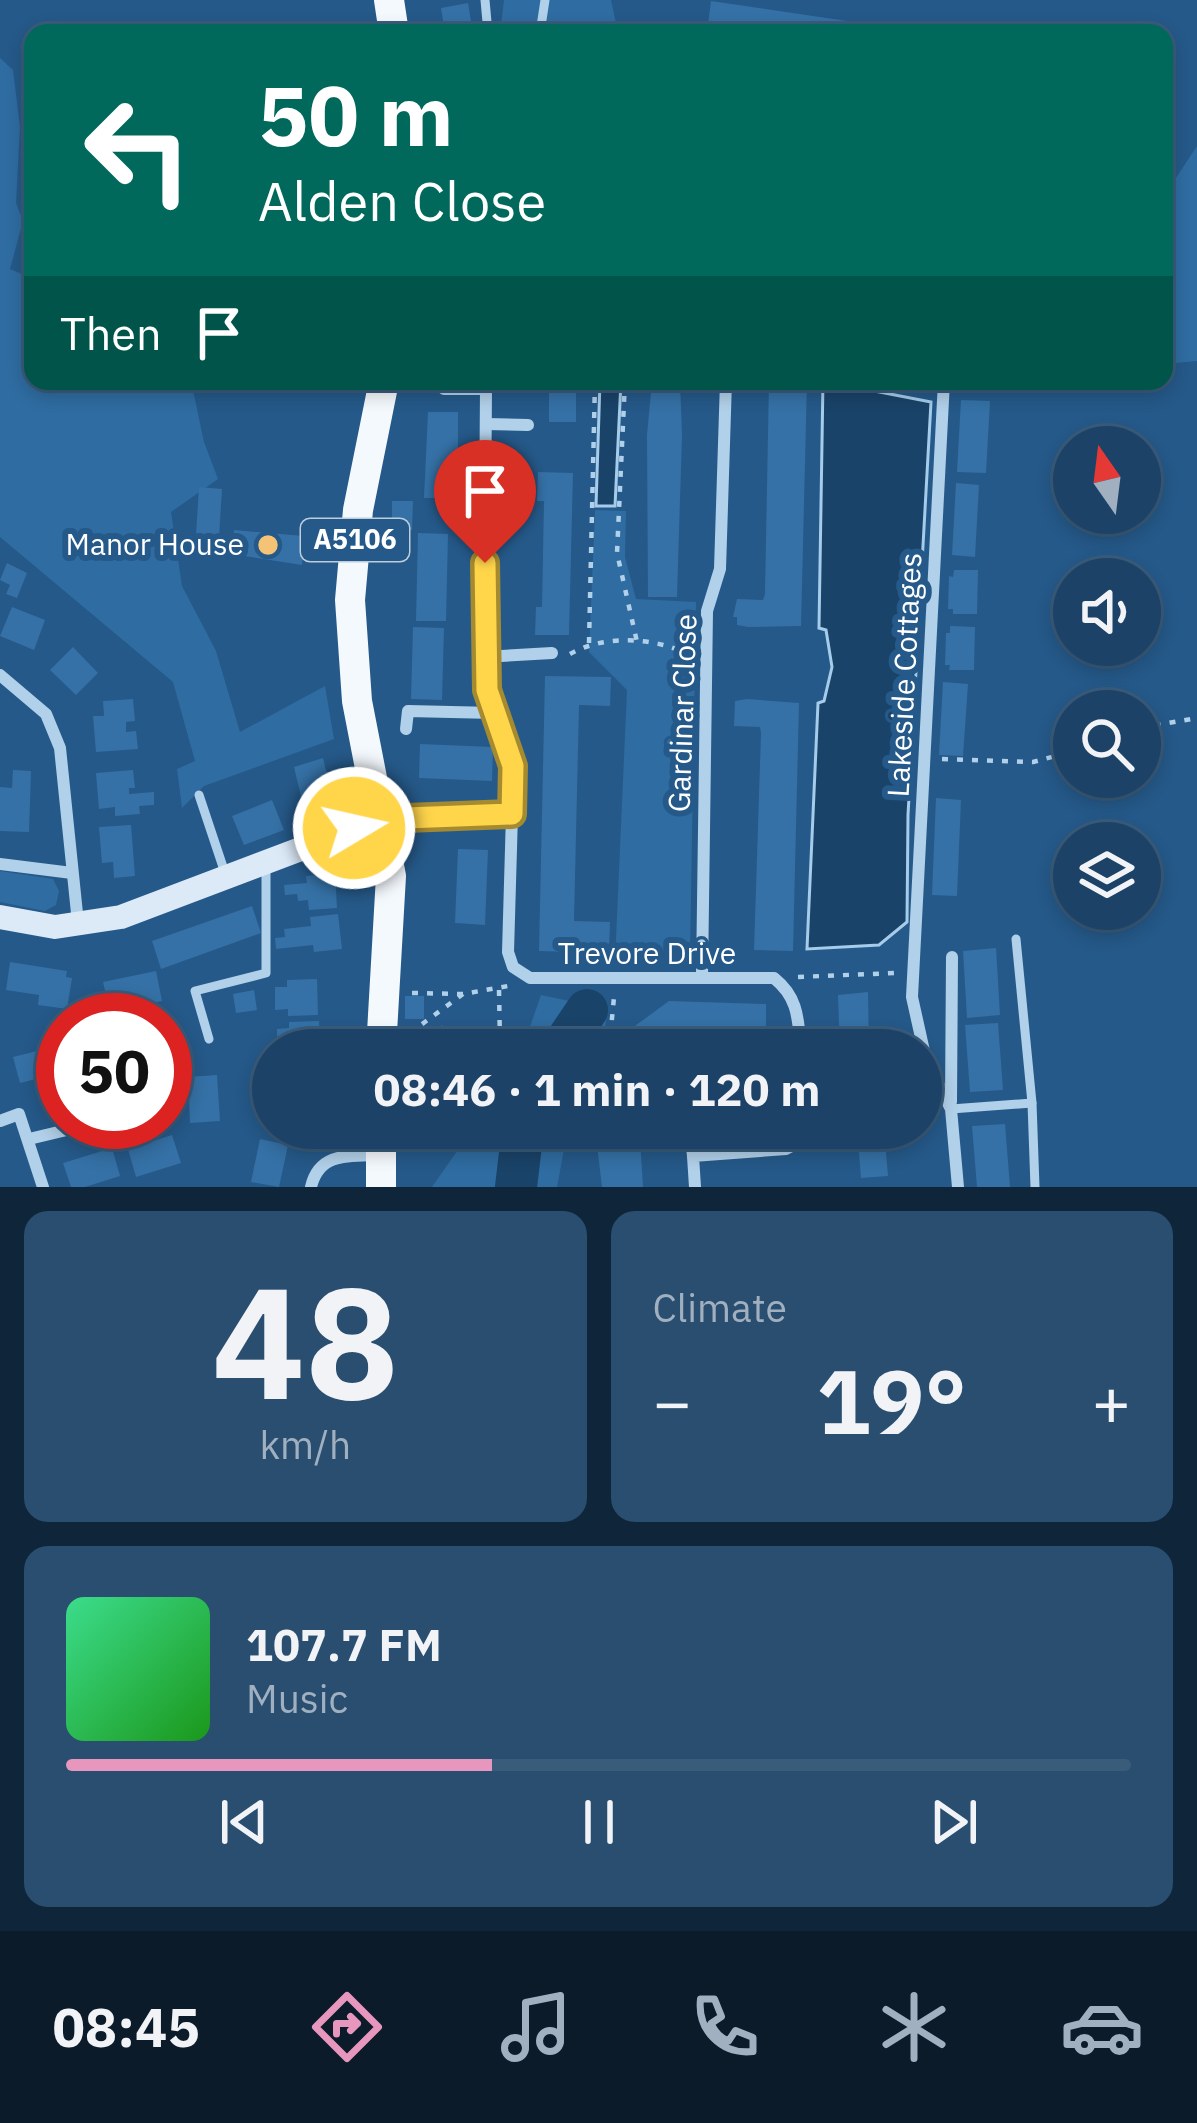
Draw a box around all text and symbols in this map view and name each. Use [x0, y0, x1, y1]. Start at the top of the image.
text: 50 m [258, 60, 454, 169]
icon: left [60, 72, 216, 228]
text: Alden Close [258, 166, 546, 236]
icon: arrive [186, 300, 252, 366]
text: Then [60, 304, 162, 362]
north arrow [1053, 426, 1161, 534]
map controls [1053, 426, 1161, 930]
pin [434, 440, 536, 563]
icon: arrive [452, 458, 518, 524]
road number: A5106 [301, 519, 409, 561]
place label: Manor House [66, 524, 244, 563]
marker: Manor House [255, 532, 281, 558]
street label: Lakeside Cottages [878, 552, 929, 798]
button: sound [1053, 558, 1161, 666]
street label: Gardinar Close [659, 613, 704, 813]
button: search [1053, 690, 1161, 798]
position arrow [291, 765, 417, 891]
button: layers [1053, 822, 1161, 930]
street label: Trevore Drive [558, 933, 736, 972]
speed limit sign: 50 [36, 993, 192, 1149]
text: 08:46 · 1 min · 120 m [374, 1060, 820, 1118]
text: 48 [212, 1239, 399, 1442]
text: Climate [653, 1282, 787, 1333]
text: 19° [817, 1342, 967, 1459]
text: − [653, 1358, 692, 1444]
text: + [1091, 1358, 1131, 1444]
text: km/h [259, 1419, 351, 1470]
text: 107.7 FM [246, 1615, 442, 1673]
text: Music [246, 1673, 348, 1724]
icon: previous [211, 1789, 277, 1855]
icon: pause [566, 1789, 632, 1855]
icon: next [921, 1789, 987, 1855]
icon: directions [305, 1985, 389, 2069]
icon: music [494, 1985, 578, 2069]
icon: phone [683, 1985, 767, 2069]
icon: climate [872, 1985, 956, 2069]
icon: car [1060, 1985, 1144, 2069]
text: 08:45 [52, 1992, 200, 2062]

